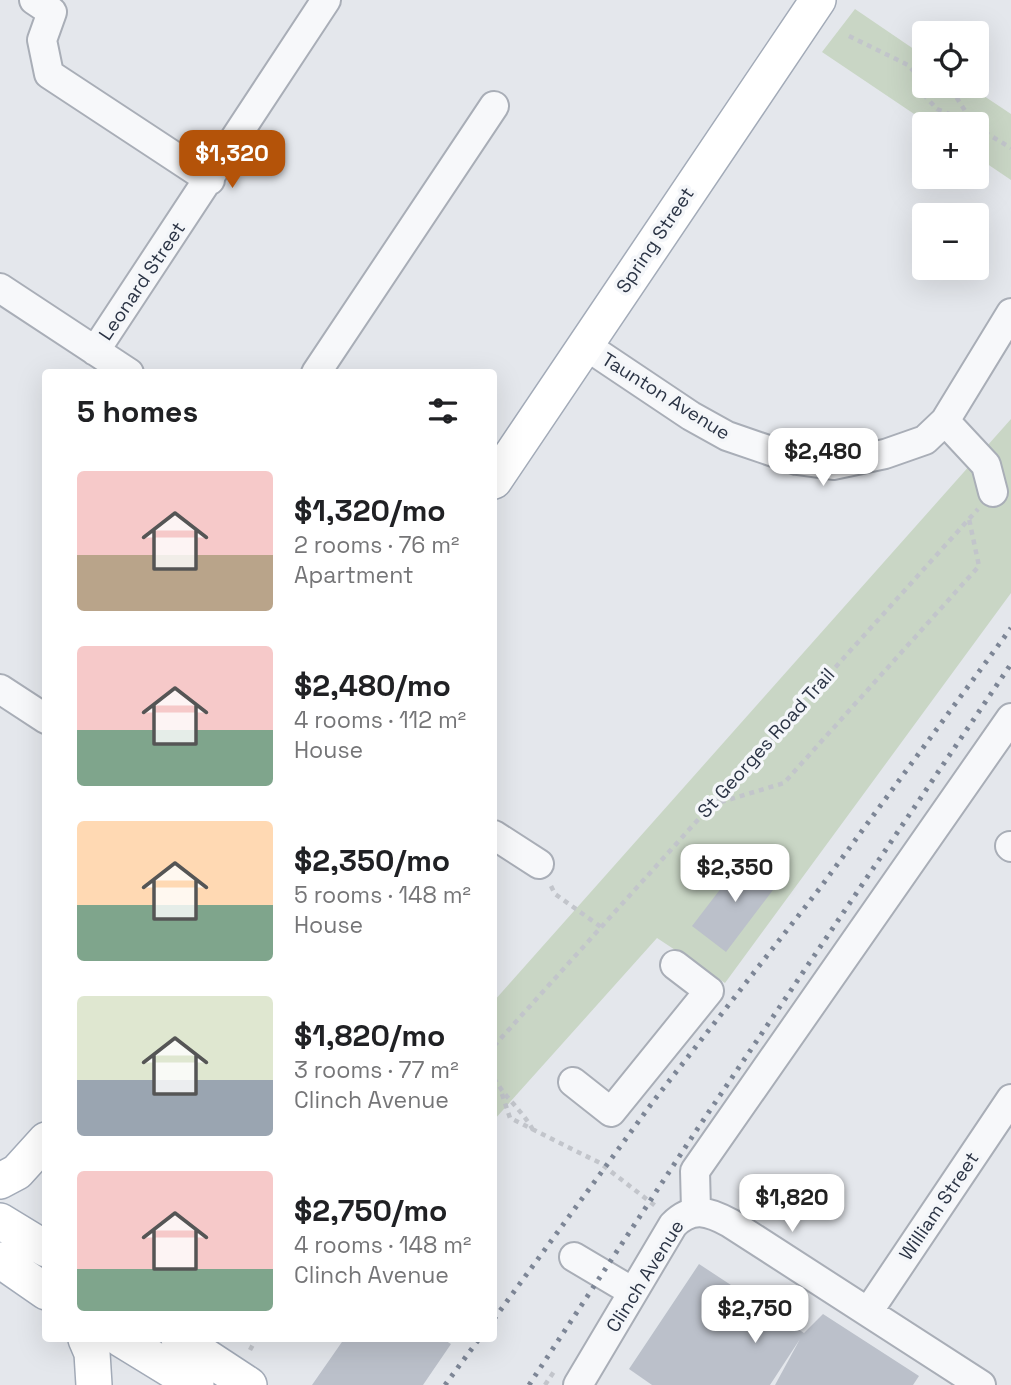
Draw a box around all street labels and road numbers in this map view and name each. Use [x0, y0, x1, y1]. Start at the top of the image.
street label: Spring Street [610, 182, 700, 298]
street label: Leonard Street [93, 217, 191, 345]
street label: Taunton Avenue [597, 347, 735, 445]
street label: St Georges Road Trail [692, 663, 840, 823]
street label: William Street [894, 1147, 984, 1265]
street label: Clinch Avenue [601, 1215, 689, 1337]

